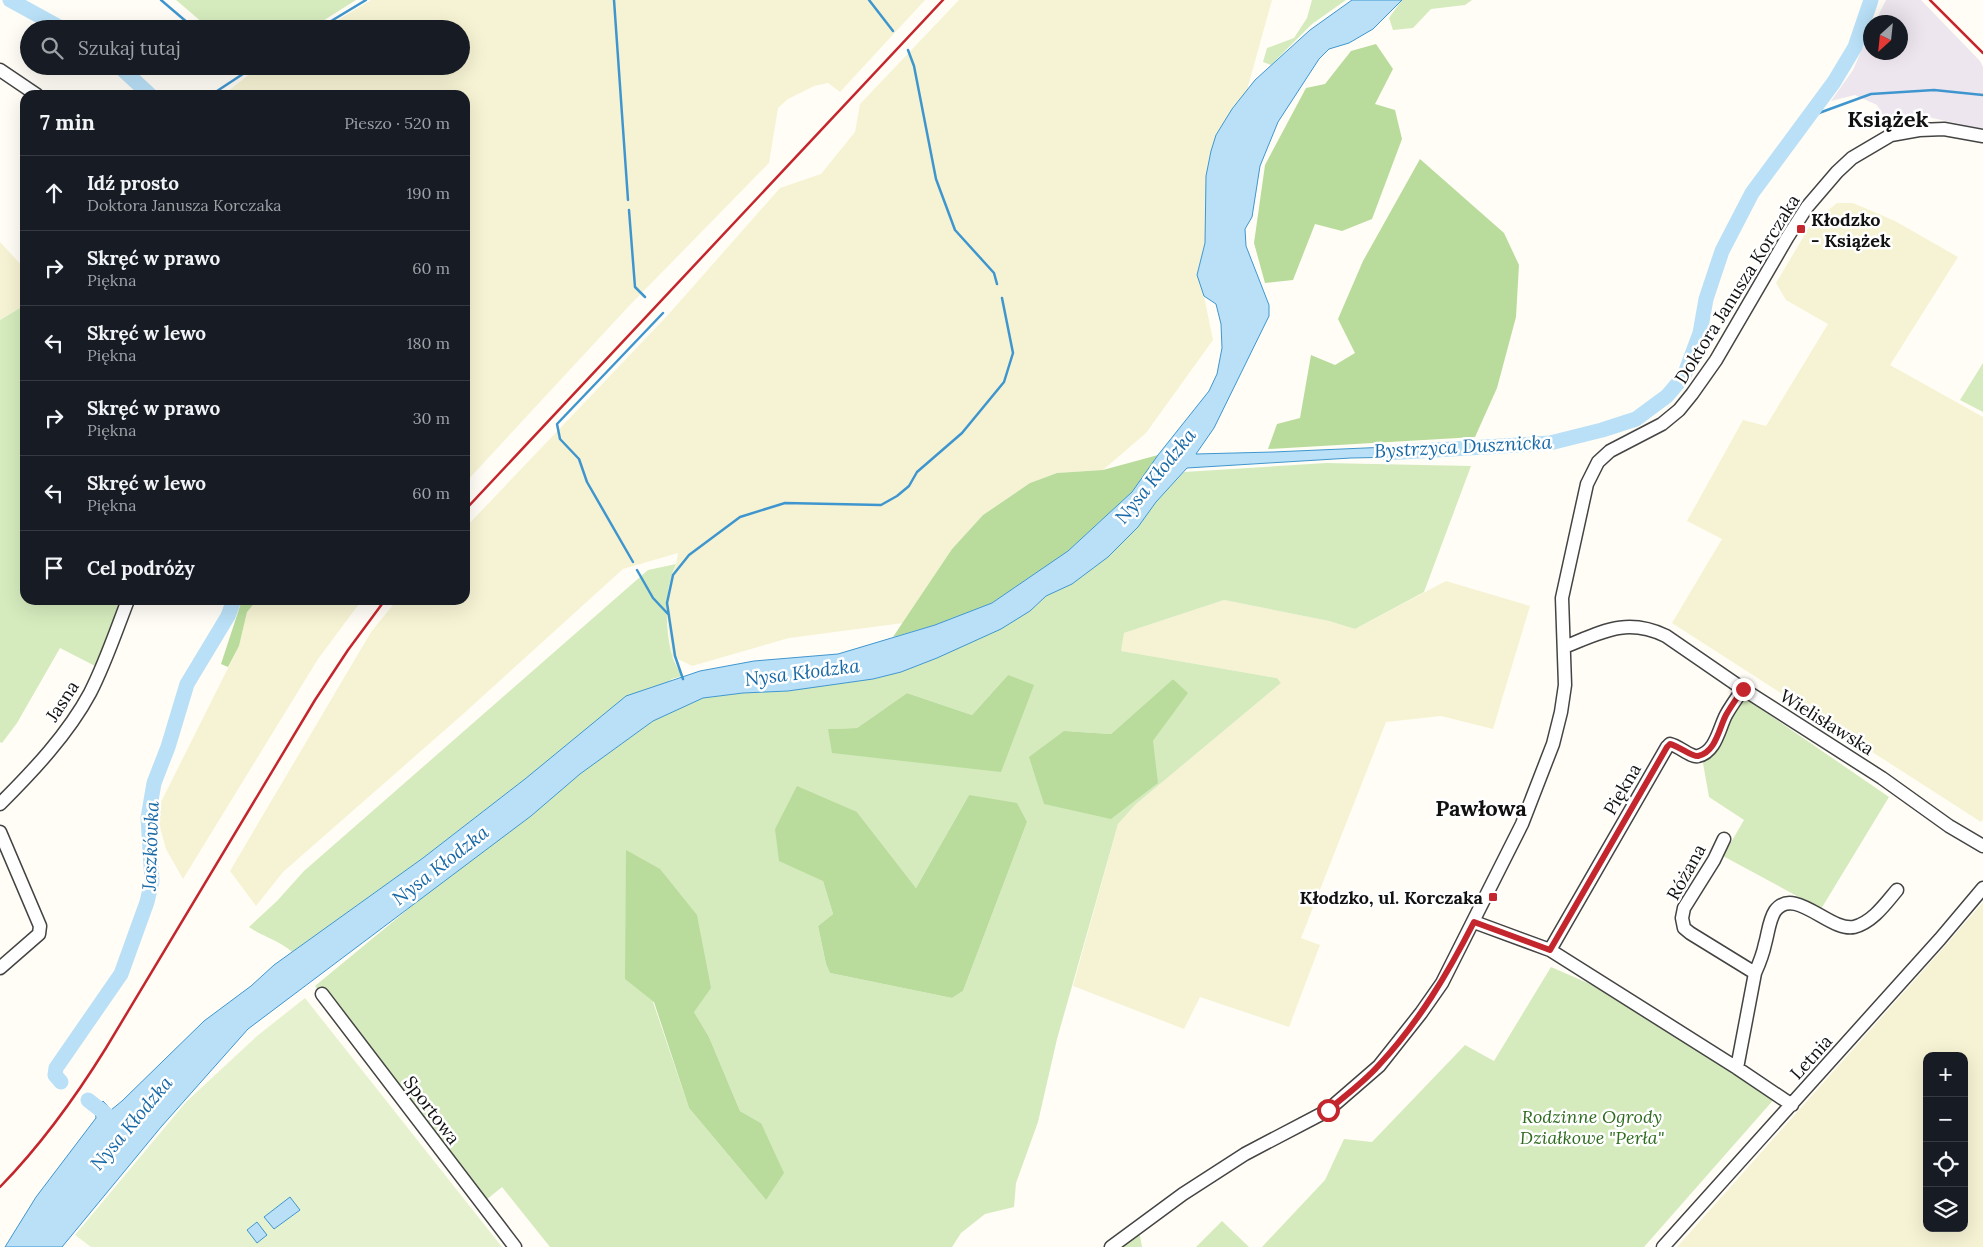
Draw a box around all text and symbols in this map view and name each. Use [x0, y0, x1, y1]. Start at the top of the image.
north arrow [1863, 15, 1908, 60]
search box [20, 20, 470, 75]
icon: search [38, 34, 66, 62]
text: Szukaj tutaj [78, 36, 181, 60]
district label: Książek [1847, 105, 1929, 133]
text: 7 min [40, 109, 95, 136]
text: Pieszo · 520 m [344, 113, 450, 133]
text: Idź prosto [87, 171, 179, 195]
icon: ahead [40, 179, 68, 207]
text: 190 m [406, 183, 450, 203]
street label: Doktora Janusza Korczaka [1669, 190, 1805, 388]
text: Doktora Janusza Korczaka [87, 195, 282, 215]
place label: Kłodzko - Książek [1811, 208, 1891, 252]
marker: Kłodzko - Książek [1795, 223, 1807, 235]
text: Skręć w prawo [87, 246, 220, 270]
icon: right [40, 254, 68, 282]
text: 60 m [412, 258, 450, 278]
text: Piękna [87, 270, 136, 290]
text: Skręć w lewo [87, 321, 206, 345]
icon: left [40, 329, 68, 357]
text: 180 m [407, 333, 450, 353]
text: Piękna [87, 345, 136, 365]
text: Skręć w prawo [87, 396, 220, 420]
icon: right [40, 404, 68, 432]
text: 30 m [413, 408, 450, 428]
text: Piękna [87, 420, 136, 440]
water label: Nysa Kłodzka [1109, 423, 1201, 529]
water label: Bystrzyca Dusznicka [1374, 429, 1553, 463]
text: Skręć w lewo [87, 471, 206, 495]
icon: left [40, 479, 68, 507]
text: 60 m [412, 483, 450, 503]
text: Piękna [87, 495, 136, 515]
icon: arrive [40, 554, 68, 582]
text: Cel podróży [87, 556, 195, 580]
water label: Nysa Kłodzka [743, 653, 861, 691]
street label: Jasna [40, 676, 84, 727]
route end [1732, 678, 1755, 701]
street label: Wielisławska [1776, 684, 1878, 760]
street label: Piękna [1598, 759, 1646, 819]
district label: Pawłowa [1435, 794, 1527, 822]
water label: Jaszkówka [136, 800, 164, 892]
water label: Nysa Kłodzka [387, 820, 493, 910]
street label: Różana [1661, 840, 1711, 904]
place label: Kłodzko, ul. Korczaka [1300, 886, 1484, 909]
marker: Kłodzko, ul. Korczaka [1487, 891, 1499, 903]
street label: Letnia [1785, 1030, 1837, 1084]
map controls [1923, 1052, 1968, 1232]
button: + [1923, 1052, 1968, 1097]
water label: Nysa Kłodzka [85, 1071, 178, 1175]
street label: Sportowa [399, 1071, 465, 1149]
button: − [1923, 1097, 1968, 1142]
route start [1317, 1099, 1340, 1122]
park label: Rodzinne Ogrody Działkowe "Perła" [1520, 1105, 1664, 1149]
button: locate [1923, 1142, 1968, 1187]
button: layers [1923, 1187, 1968, 1232]

